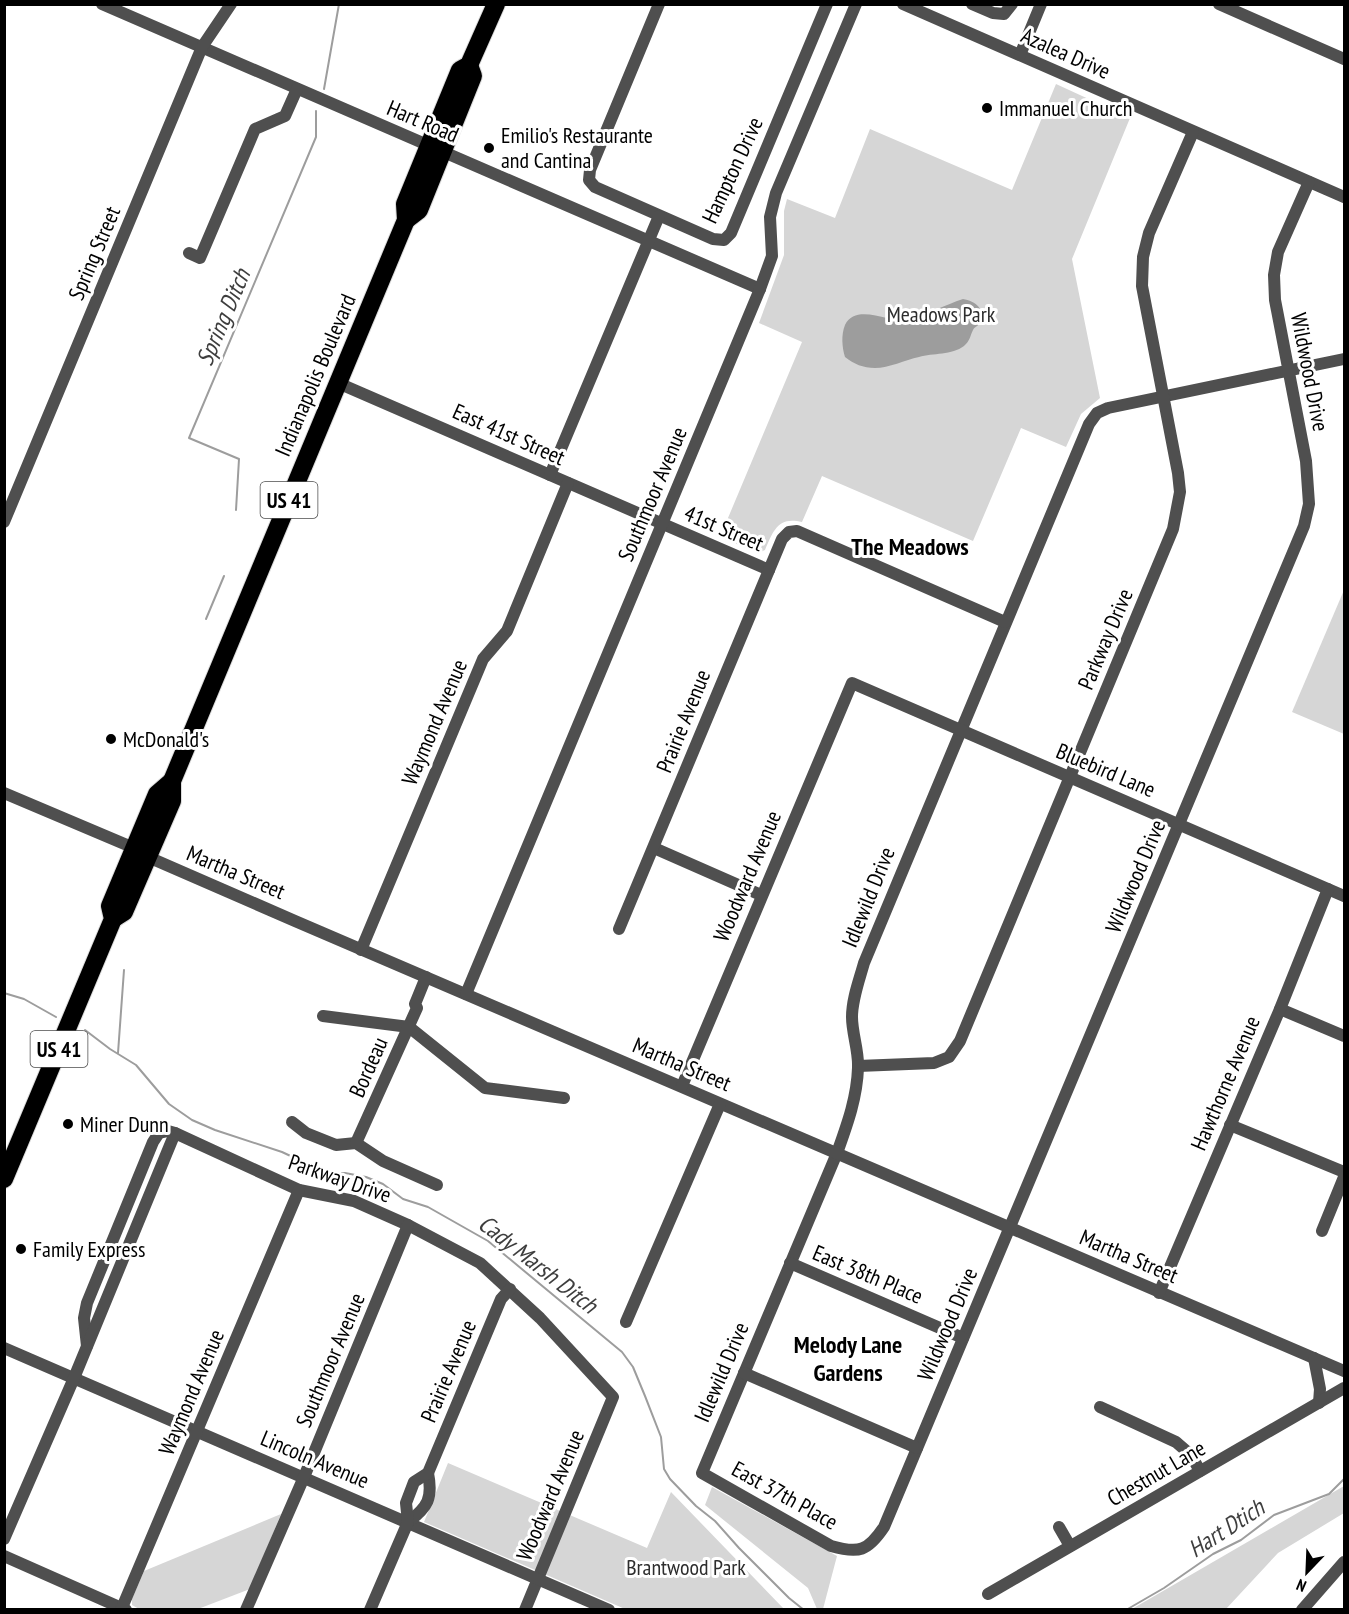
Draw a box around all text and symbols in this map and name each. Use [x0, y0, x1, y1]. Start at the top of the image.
street label: Azalea Drive [1017, 21, 1115, 85]
street label: Hart Road [383, 93, 463, 149]
place label: Immanuel Church [999, 94, 1133, 122]
marker: Immanuel Church [980, 101, 994, 115]
street label: Hampton Drive [695, 112, 769, 228]
place label: Emilio's Restaurante and Cantina [501, 121, 653, 174]
marker: Emilio's Restaurante and Cantina [482, 141, 496, 155]
street label: Spring Street [62, 202, 126, 304]
water label: Spring Ditch [189, 263, 258, 370]
street label: Indianapolis Boulevard [268, 290, 362, 460]
park label: Meadows Park [887, 300, 996, 328]
street label: Wildwood Drive [1285, 310, 1335, 434]
street label: East 41st Street [449, 397, 569, 471]
street label: Southmoor Avenue [611, 423, 693, 565]
road number: US 41 [260, 482, 318, 518]
street label: 41st Street [680, 499, 768, 557]
district label: The Meadows [851, 531, 969, 562]
street label: Parkway Drive [1071, 584, 1139, 694]
street label: Waymond Avenue [395, 655, 473, 789]
street label: Prairie Avenue [650, 665, 716, 777]
place label: McDonald's [123, 725, 209, 753]
marker: McDonald's [104, 732, 118, 746]
street label: Bluebird Lane [1052, 737, 1160, 803]
street label: Woodward Avenue [707, 806, 787, 946]
street label: Wildwood Drive [1099, 815, 1171, 937]
street label: Martha Street [183, 839, 289, 905]
street label: Idlewild Drive [835, 843, 901, 951]
street label: Hawthorne Avenue [1184, 1012, 1266, 1154]
road number: US 41 [31, 1031, 88, 1067]
street label: Martha Street [629, 1031, 735, 1097]
street label: Bordeau [342, 1033, 394, 1101]
place label: Miner Dunn [80, 1110, 169, 1138]
marker: Miner Dunn [61, 1117, 75, 1131]
street label: Parkway Drive [285, 1147, 395, 1209]
water label: Cady Marsh Ditch [472, 1208, 605, 1321]
street label: Martha Street [1076, 1223, 1182, 1289]
place label: Family Express [33, 1235, 145, 1263]
street label: East 38th Place [809, 1238, 927, 1310]
marker: Family Express [14, 1242, 28, 1256]
street label: Wildwood Drive [911, 1263, 983, 1385]
street label: Southmoor Avenue [289, 1289, 371, 1431]
street label: Prairie Avenue [414, 1316, 482, 1426]
street label: Idlewild Drive [687, 1318, 755, 1426]
street label: Waymond Avenue [152, 1325, 230, 1459]
district label: Melody Lane Gardens [794, 1329, 902, 1388]
street label: Lincoln Avenue [257, 1424, 373, 1494]
street label: Woodward Avenue [510, 1425, 590, 1565]
street label: Chestnut Lane [1102, 1434, 1210, 1512]
street label: East 37th Place [727, 1454, 843, 1536]
water label: Hart Dtich [1182, 1491, 1271, 1564]
north arrow [1277, 1542, 1337, 1602]
park label: Brantwood Park [626, 1553, 746, 1581]
text: N [1293, 1575, 1309, 1597]

